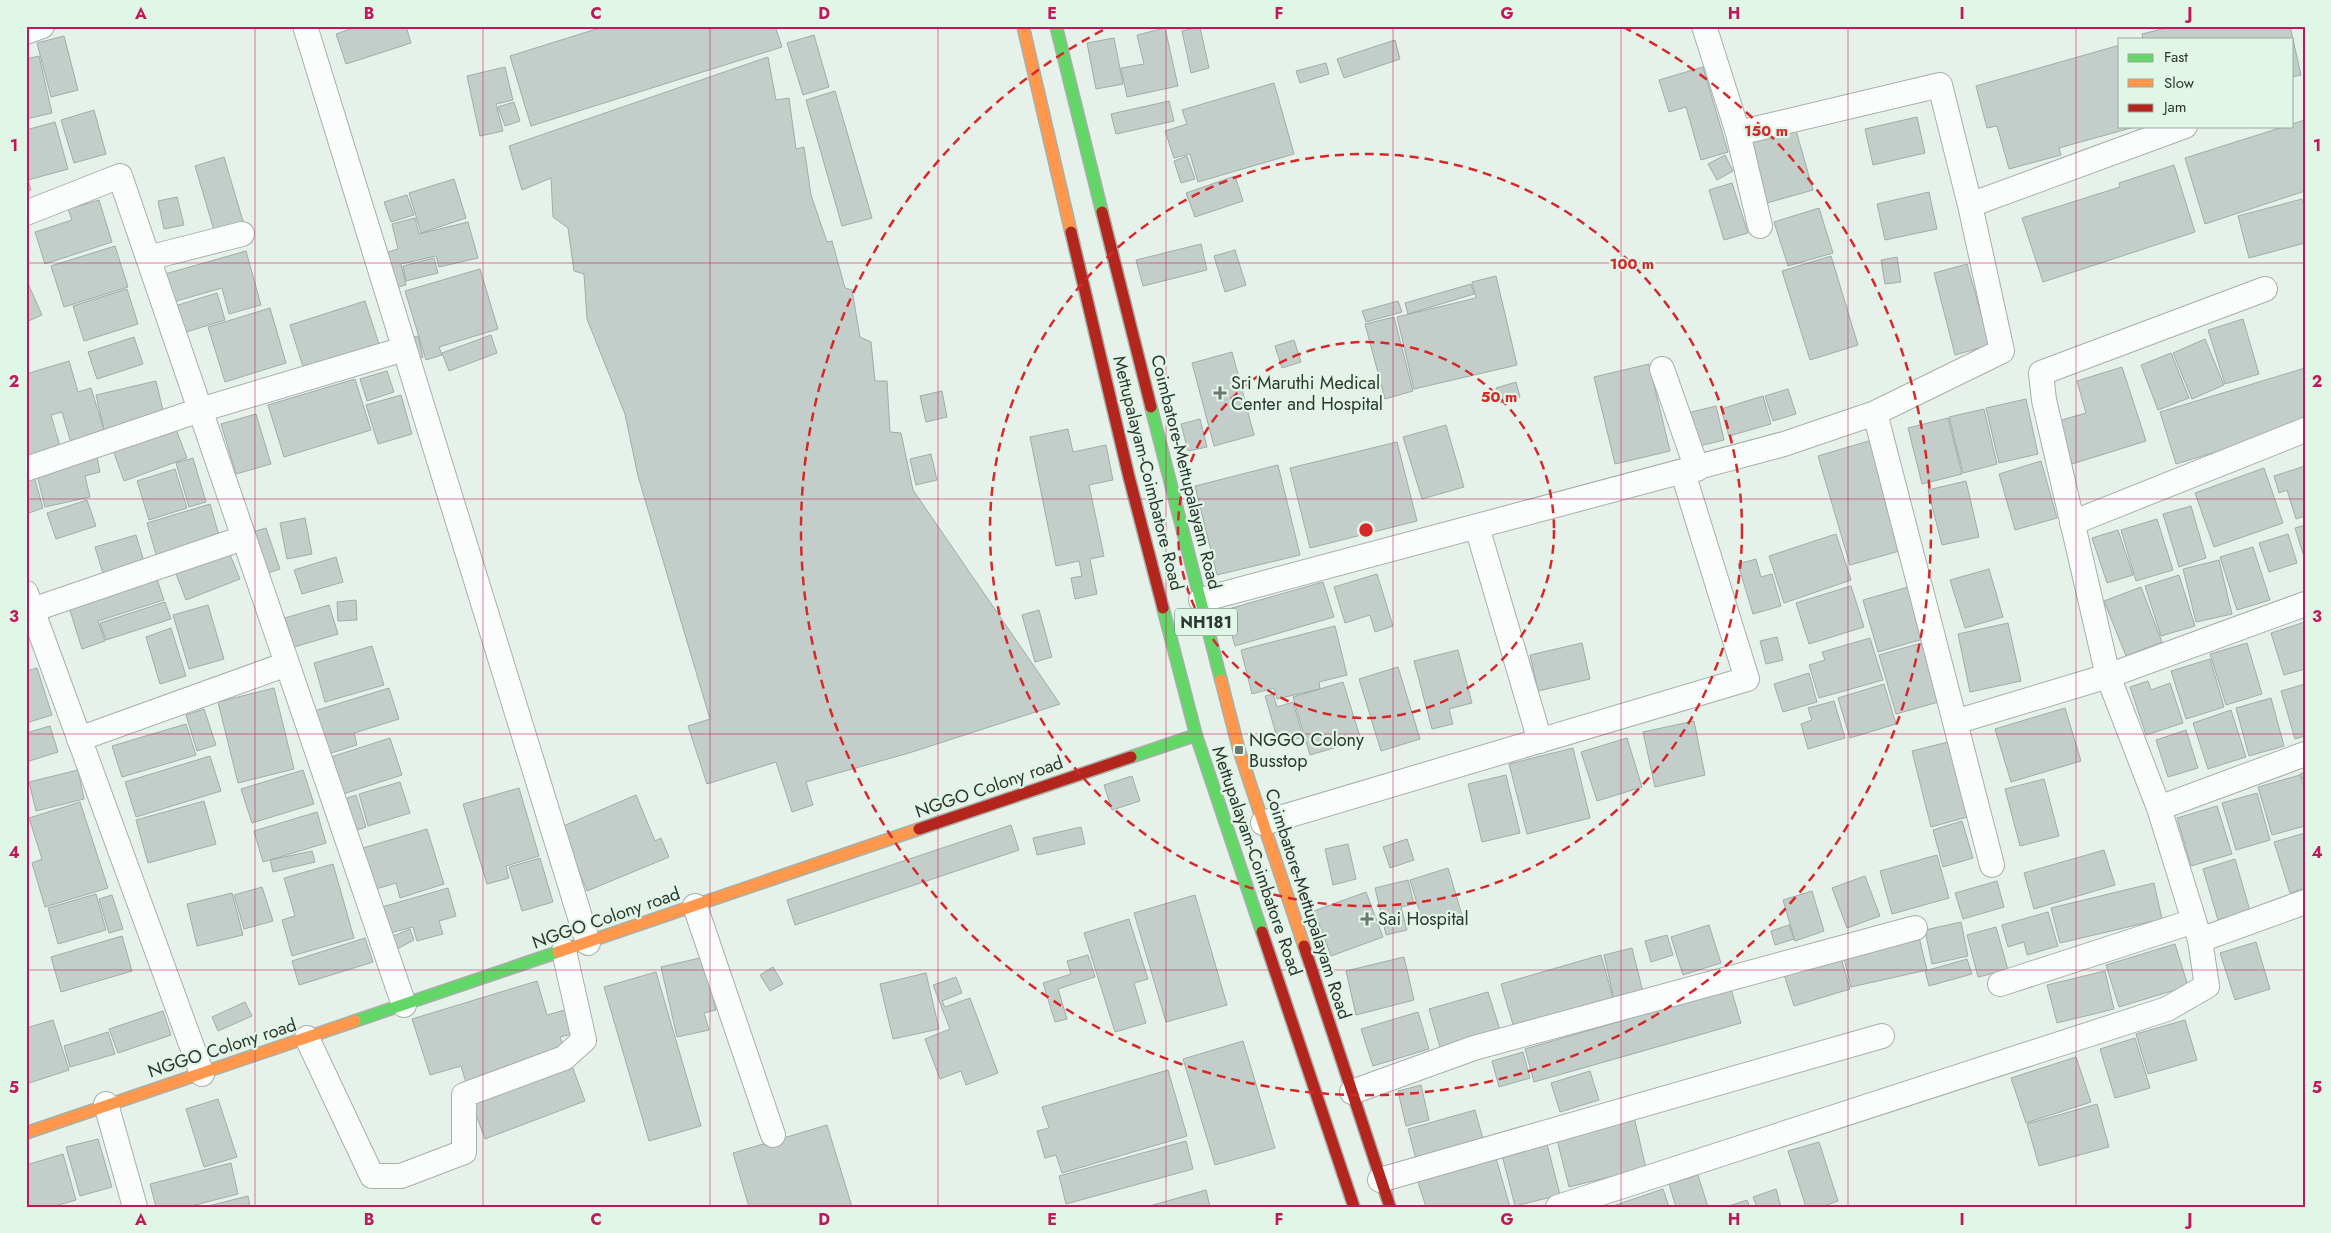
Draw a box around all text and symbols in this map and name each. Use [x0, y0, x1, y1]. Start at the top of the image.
text: A [134, 2, 147, 25]
text: B [364, 2, 374, 25]
text: C [590, 2, 602, 25]
text: D [818, 2, 830, 25]
text: E [1047, 2, 1057, 25]
text: F [1275, 2, 1283, 25]
text: G [1500, 2, 1514, 25]
text: H [1728, 2, 1740, 25]
text: I [1959, 2, 1965, 25]
text: J [2184, 2, 2193, 25]
legend [2118, 38, 2294, 128]
text: Fast [2164, 46, 2188, 68]
text: Slow [2164, 72, 2195, 94]
text: Jam [2162, 96, 2187, 118]
text: 150 m [1744, 120, 1788, 142]
text: 1 [10, 134, 18, 157]
text: 1 [2313, 134, 2321, 157]
text: 100 m [1610, 253, 1654, 275]
street label: Coimbatore-Mettupalayam Road [1144, 352, 1228, 592]
street label: Mettupalayam-Coimbatore Road [1106, 353, 1190, 593]
text: 2 [9, 370, 19, 393]
place label: Sri Maruthi Medical Center and Hospital [1231, 370, 1383, 417]
text: 2 [2312, 370, 2322, 393]
marker: Sri Maruthi Medical Center and Hospital [1213, 386, 1227, 400]
text: 50 m [1481, 386, 1517, 408]
centre of rings [1357, 521, 1375, 539]
text: 3 [9, 605, 19, 628]
text: 3 [2312, 605, 2322, 628]
road number: NH181 [1175, 608, 1237, 636]
place label: NGGO Colony Busstop [1249, 727, 1364, 774]
street label: Mettupalayam-Coimbatore Road [1205, 743, 1309, 979]
marker: NGGO Colony Busstop [1233, 744, 1245, 756]
street label: NGGO Colony road [912, 749, 1066, 825]
street label: Coimbatore-Mettupalayam Road [1258, 785, 1358, 1023]
text: 4 [8, 841, 20, 864]
text: 4 [2311, 841, 2323, 864]
street label: NGGO Colony road [529, 880, 683, 956]
place label: Sai Hospital [1378, 906, 1469, 932]
marker: Sai Hospital [1360, 912, 1374, 926]
street label: NGGO Colony road [144, 1012, 300, 1084]
text: 5 [9, 1076, 19, 1099]
text: 5 [2312, 1076, 2322, 1099]
text: A [134, 1208, 147, 1231]
text: B [364, 1208, 374, 1231]
text: C [590, 1208, 602, 1231]
text: D [818, 1208, 830, 1231]
text: E [1047, 1208, 1057, 1231]
text: F [1275, 1208, 1283, 1231]
text: G [1500, 1208, 1514, 1231]
text: H [1728, 1208, 1740, 1231]
text: I [1959, 1208, 1965, 1231]
text: J [2184, 1208, 2193, 1231]

